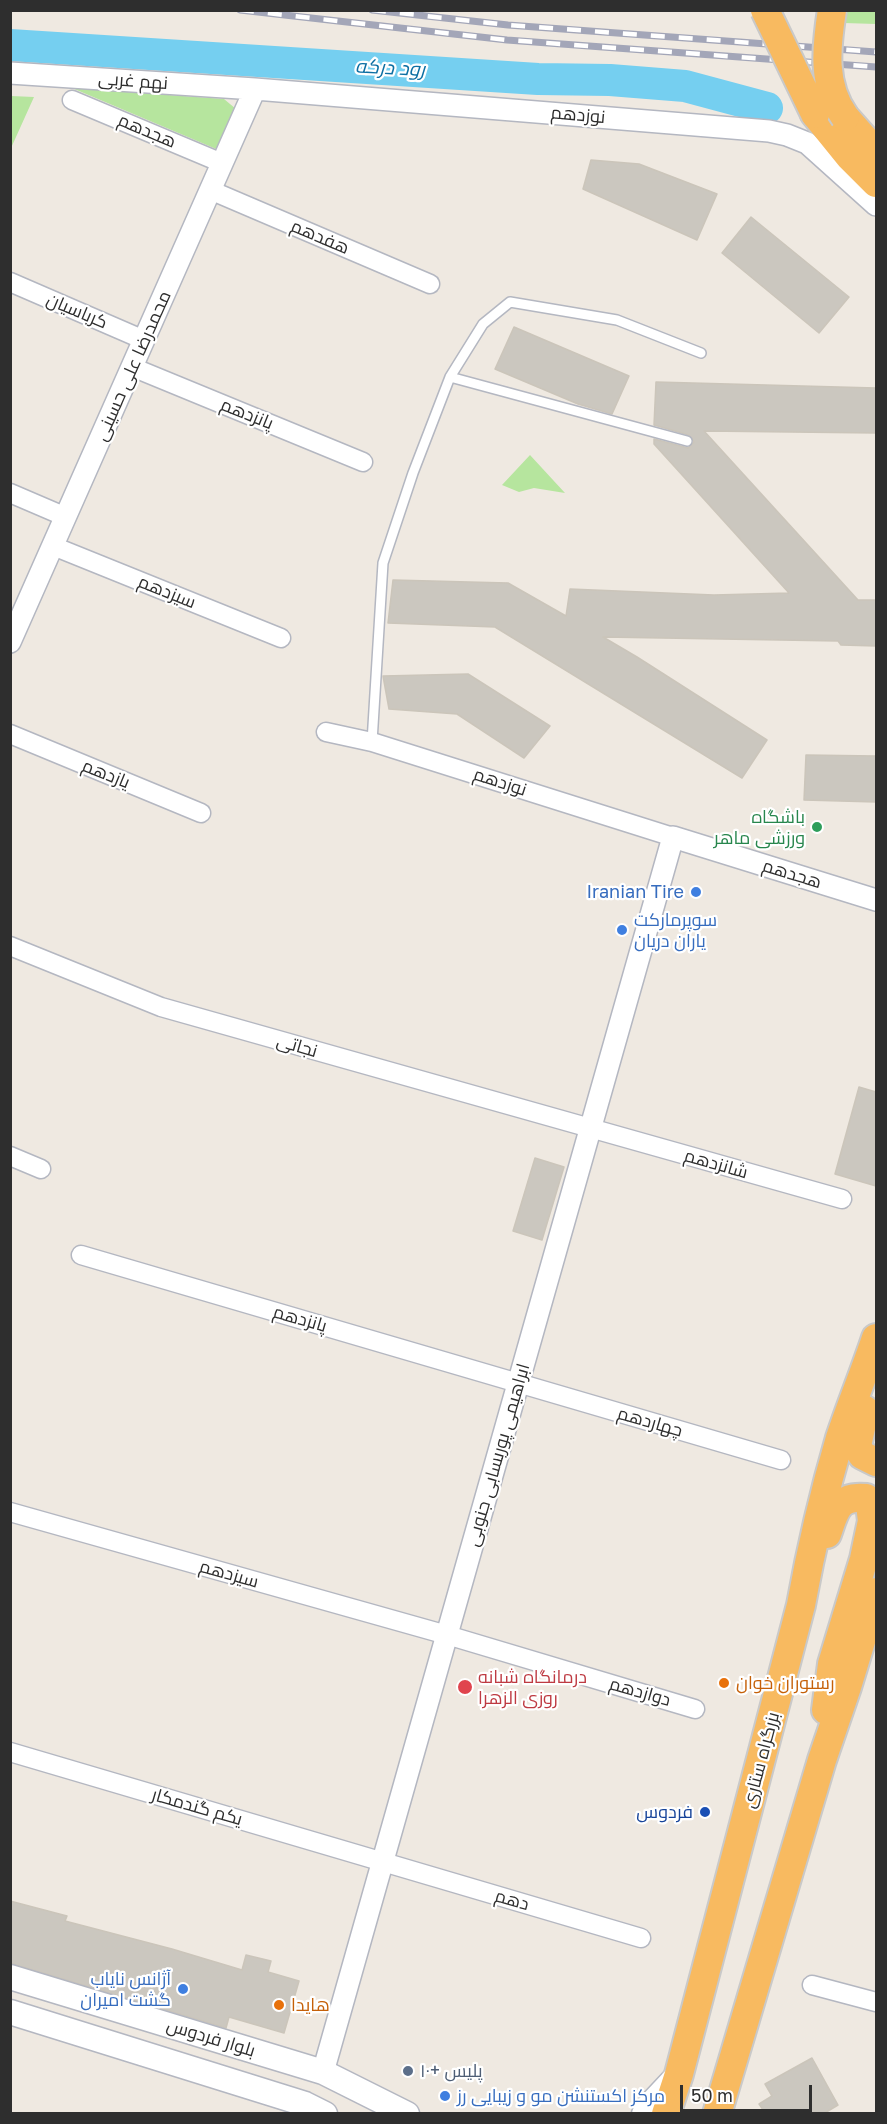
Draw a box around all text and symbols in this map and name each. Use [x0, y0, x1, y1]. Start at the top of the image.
water label: رود درکه [355, 54, 425, 82]
street label: نهم غربی [97, 68, 169, 94]
street label: نوزدهم [550, 102, 606, 128]
street label: هجدهم [115, 109, 179, 153]
street label: هفدهم [287, 215, 353, 259]
street label: محمدرضا علی حسینی [90, 288, 176, 444]
street label: کرباسیان [43, 289, 111, 333]
street label: پانزدهم [217, 394, 277, 434]
street label: سیزدهم [135, 571, 199, 613]
street label: یازدهم [79, 755, 133, 793]
street label: نوزدهم [471, 763, 529, 801]
place label: باشگاه ورزشی ماهر [714, 806, 805, 848]
marker: باشگاه ورزشی ماهر [810, 820, 824, 834]
street label: هجدهم [760, 855, 824, 893]
place label: Iranian Tire [586, 881, 684, 903]
marker: Iranian Tire [689, 885, 703, 899]
place label: سوپرمارکت یاران دریان [634, 909, 717, 952]
marker: سوپرمارکت یاران دریان [615, 923, 629, 937]
street label: نجاتی [274, 1030, 320, 1062]
street label: شانزدهم [682, 1145, 750, 1183]
street label: پانزدهم [270, 1301, 330, 1337]
street label: ابراهیمی پوربسابی جنوبی [462, 1361, 534, 1549]
street label: چهاردهم [615, 1402, 685, 1442]
street label: سیزدهم [197, 1555, 261, 1593]
place label: درمانگاه شبانه روزی الزهرا [478, 1666, 587, 1708]
place label: رستوران خوان [736, 1672, 835, 1694]
street label: دوازدهم [607, 1673, 673, 1711]
marker: رستوران خوان [717, 1676, 731, 1690]
marker: درمانگاه شبانه روزی الزهرا [456, 1678, 474, 1696]
street label: بزرگراه ستاری [738, 1710, 784, 1810]
street label: یکم گندمکار [149, 1784, 245, 1830]
place label: فردوس [636, 1801, 693, 1823]
marker: فردوس [698, 1805, 712, 1819]
street label: دهم [492, 1885, 532, 1915]
place label: آژانس نایاب گشت امیران [80, 1968, 171, 2010]
marker: آژانس نایاب گشت امیران [176, 1982, 190, 1996]
place label: هایدا [291, 1994, 330, 2016]
marker: هایدا [272, 1998, 286, 2012]
street label: بلوار فردوس [164, 2014, 258, 2062]
place label: پلیس +۱۰ [420, 2060, 483, 2082]
marker: پلیس +۱۰ [401, 2064, 415, 2078]
scale bar [683, 2073, 815, 2111]
text: 50 m [691, 2084, 733, 2106]
place label: مرکز اکستنشن مو و زیبایی رز [457, 2085, 665, 2107]
marker: مرکز اکستنشن مو و زیبایی رز [438, 2089, 452, 2103]

